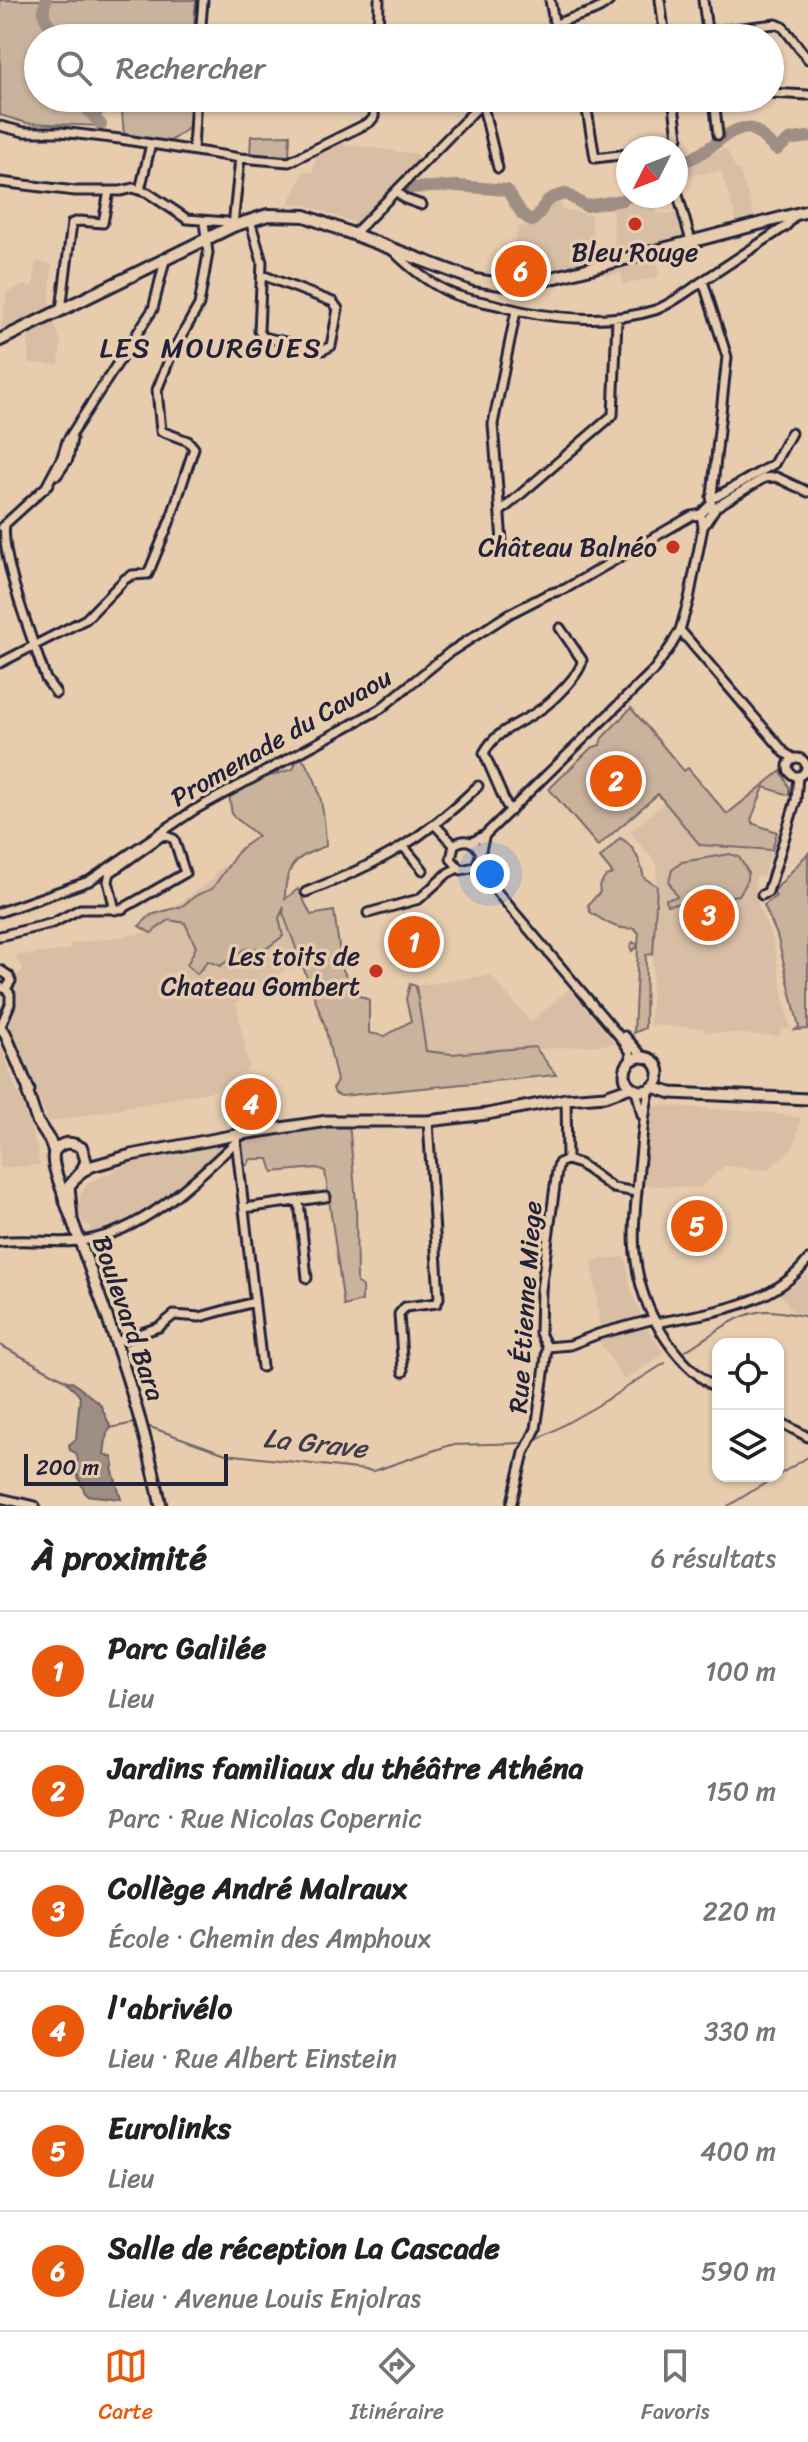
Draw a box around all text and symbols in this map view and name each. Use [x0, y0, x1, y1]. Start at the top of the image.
search box [24, 24, 784, 112]
text: Rechercher [116, 41, 266, 95]
icon: search [52, 46, 96, 90]
north arrow [616, 136, 688, 208]
marker: Bleu Rouge [626, 215, 644, 233]
place label: Bleu Rouge [572, 229, 698, 275]
pin: 6 [495, 241, 547, 301]
district label: LES MOURGUES [100, 323, 322, 372]
place label: Château Balnéo [478, 524, 657, 570]
marker: Château Balnéo [664, 538, 682, 556]
street label: Promenade du Cavaou [161, 655, 401, 819]
pin: 2 [590, 751, 642, 811]
your location [470, 854, 510, 894]
pin: 3 [683, 885, 735, 945]
pin: 1 [388, 912, 440, 972]
place label: Les toits de Chateau Gombert [161, 933, 360, 1009]
marker: Les toits de Chateau Gombert [367, 962, 385, 980]
pin: 4 [225, 1074, 277, 1134]
pin: 5 [671, 1196, 723, 1256]
street label: Rue Étienne Miege [495, 1199, 555, 1415]
street label: Boulevard Bara [79, 1229, 179, 1407]
map controls [712, 1338, 784, 1482]
button: locate [712, 1338, 784, 1410]
button: layers [712, 1410, 784, 1482]
water label: La Grave [261, 1413, 372, 1473]
text: 200 m [36, 1448, 99, 1487]
scale bar [24, 1450, 228, 1486]
text: À proximité [32, 1528, 207, 1588]
text: 6 résultats [651, 1535, 776, 1581]
text: Parc Galilée [108, 1621, 266, 1675]
text: 1 [52, 1648, 64, 1694]
text: 100 m [705, 1648, 776, 1694]
text: Lieu [108, 1675, 155, 1721]
text: Jardins familiaux du théâtre Athéna [108, 1741, 584, 1795]
text: 2 [50, 1768, 66, 1814]
text: 150 m [706, 1768, 776, 1814]
text: Parc · Rue Nicolas Copernic [108, 1795, 421, 1841]
text: Collège André Malraux [108, 1861, 407, 1915]
text: 3 [51, 1888, 65, 1934]
text: 220 m [703, 1888, 776, 1934]
text: École · Chemin des Amphoux [108, 1915, 431, 1961]
text: l'abrivélo [108, 1981, 232, 2035]
text: 4 [50, 2008, 66, 2054]
text: 330 m [704, 2008, 776, 2054]
text: Lieu · Rue Albert Einstein [108, 2035, 397, 2081]
text: Eurolinks [108, 2101, 231, 2155]
text: 5 [50, 2128, 66, 2174]
text: 400 m [700, 2128, 776, 2174]
text: Lieu [108, 2155, 155, 2201]
text: Salle de réception La Cascade [108, 2221, 500, 2275]
text: 6 [51, 2248, 65, 2294]
text: 590 m [701, 2248, 776, 2294]
text: Lieu · Avenue Louis Enjolras [108, 2275, 421, 2321]
tab: Carte [98, 2344, 153, 2431]
tab: Itinéraire [350, 2344, 444, 2431]
tab: Favoris [641, 2344, 710, 2431]

